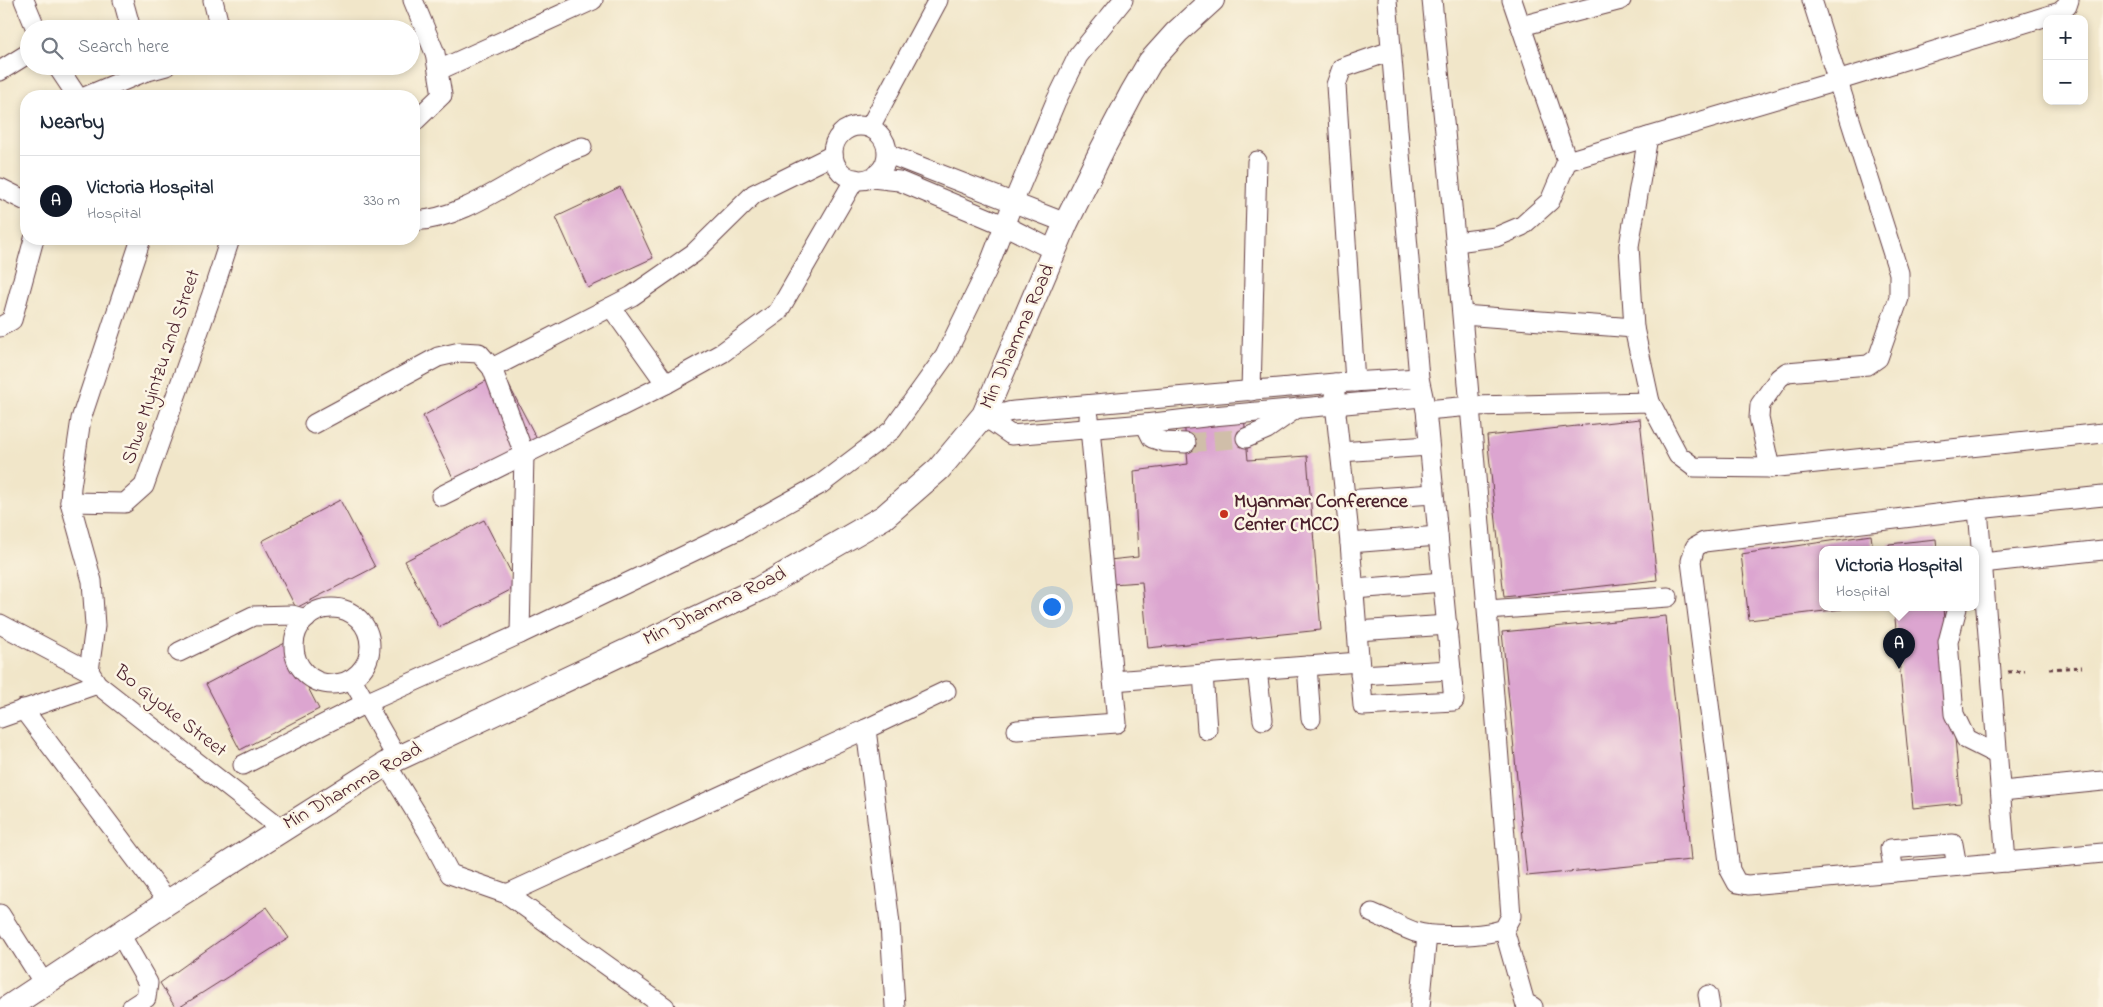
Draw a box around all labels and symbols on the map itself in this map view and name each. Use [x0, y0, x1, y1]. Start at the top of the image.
street label: Min Dhamma Road [973, 260, 1063, 414]
street label: Shwe Myintzu 2nd Street [115, 266, 209, 468]
place label: Myanmar Conference Center (MCC) [1234, 488, 1409, 540]
marker: Myanmar Conference Center (MCC) [1218, 508, 1230, 520]
street label: Min Dhamma Road [639, 560, 791, 654]
your location [1039, 594, 1065, 620]
pin: A [1883, 628, 1915, 669]
street label: Bo Gyoke Street [107, 658, 233, 765]
street label: Min Dhamma Road [278, 735, 428, 839]

